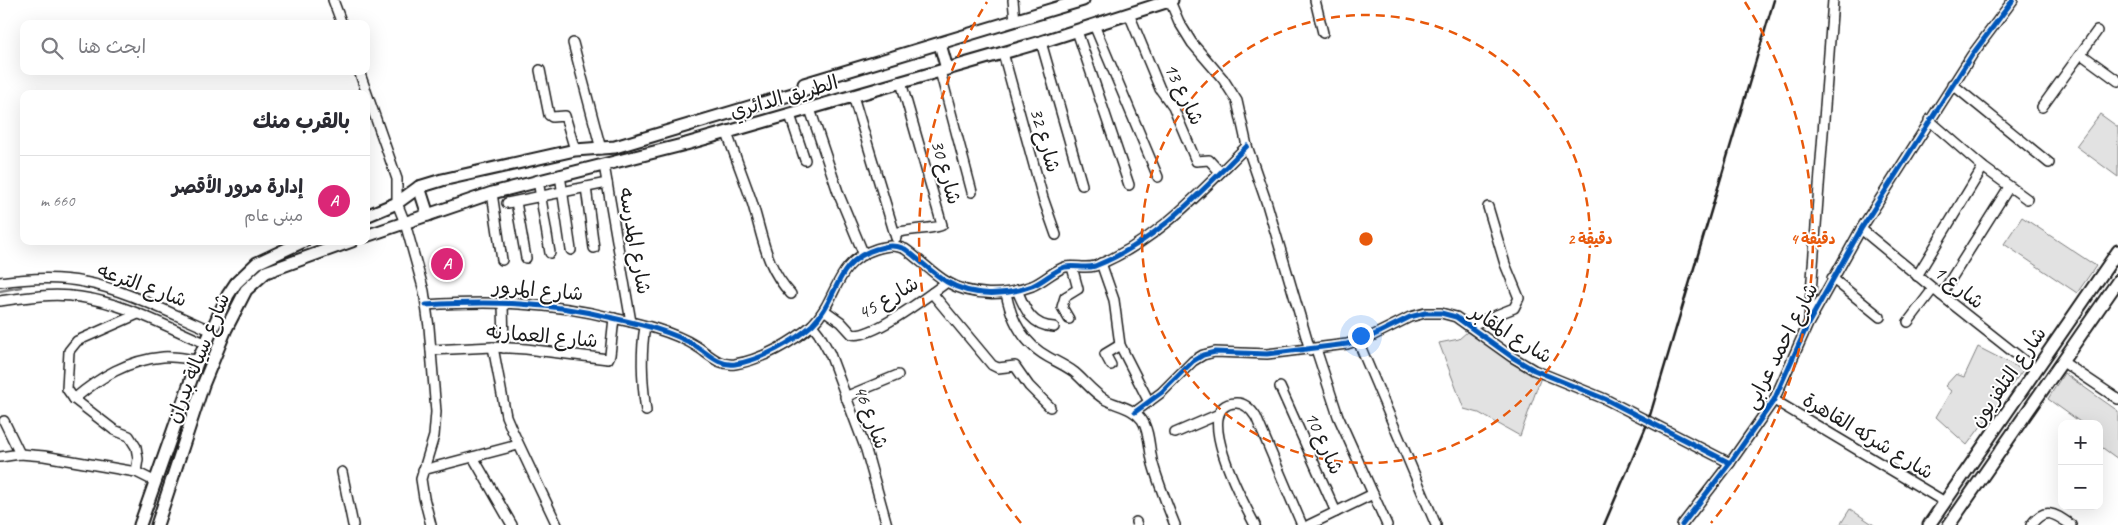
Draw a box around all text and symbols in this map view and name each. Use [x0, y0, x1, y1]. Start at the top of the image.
search box [20, 20, 370, 75]
icon: search [38, 34, 66, 62]
text: ابحث هنا [78, 35, 146, 59]
street label: شارع 13 [1157, 59, 1210, 130]
street label: الطريق الدائري [727, 70, 841, 126]
street label: شارع 32 [1023, 105, 1066, 176]
text: بالقرب منك [253, 108, 350, 134]
street label: شارع 30 [924, 137, 967, 208]
text: إدارة مرور الأقصر [172, 175, 303, 199]
street label: شارع المدرسه [612, 186, 657, 296]
text: 660 m [40, 191, 74, 211]
text: A [330, 191, 338, 211]
text: مبنى عام [244, 206, 303, 226]
centre of rings [1357, 230, 1375, 248]
text: 2 دقيقة [1568, 230, 1613, 249]
text: 4 دقيقة [1791, 230, 1836, 249]
pin: A [431, 245, 463, 283]
street label: شارع الترعه [93, 257, 190, 314]
street label: شارع 1 [1928, 260, 1989, 315]
street label: شارع 45 [853, 271, 923, 326]
street label: شارع المرور [490, 273, 584, 307]
street label: شارع احمد عرابى [1738, 279, 1824, 414]
street label: شارع سيالة بدران [161, 289, 236, 427]
street label: شارع المقابر [1463, 298, 1557, 370]
street label: شارع العمارنه [485, 319, 599, 354]
street label: شارع التلفزيون [1964, 322, 2053, 433]
your location [1348, 323, 1374, 349]
street label: شارع 46 [847, 382, 894, 453]
street label: شارع شركه القاهرة [1798, 387, 1938, 486]
street label: شارع 10 [1298, 408, 1349, 479]
map controls [2058, 420, 2103, 510]
button: + [2058, 420, 2103, 465]
button: − [2058, 465, 2103, 510]

